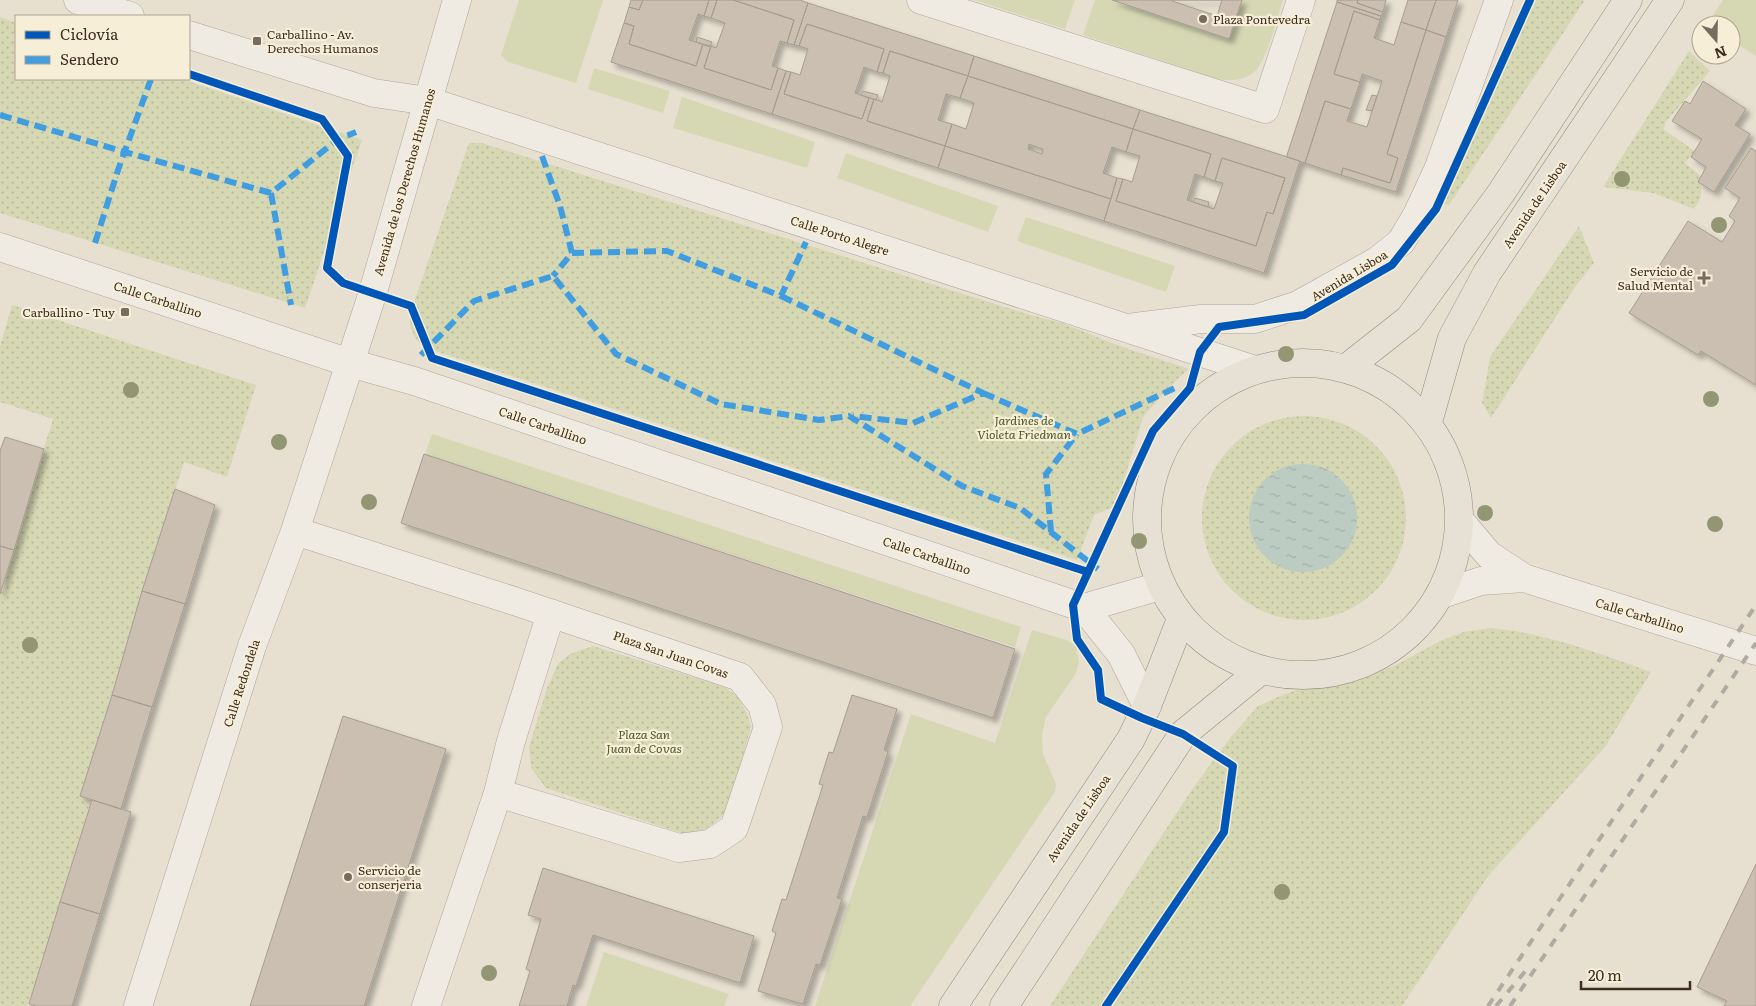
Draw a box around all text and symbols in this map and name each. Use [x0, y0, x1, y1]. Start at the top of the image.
place label: Plaza Pontevedra [1213, 10, 1311, 28]
marker: Plaza Pontevedra [1197, 13, 1209, 25]
legend [15, 15, 190, 80]
north arrow [1691, 15, 1741, 65]
text: Ciclovía [60, 22, 119, 45]
place label: Carballino - Av. Derechos Humanos [267, 25, 379, 57]
marker: Carballino - Av. Derechos Humanos [251, 35, 263, 47]
text: N [1712, 42, 1730, 65]
text: Sendero [60, 47, 119, 70]
street label: Avenida de los Derechos Humanos [369, 86, 440, 278]
street label: Avenida de Lisboa [1498, 156, 1570, 251]
street label: Calle Porto Alegre [788, 211, 892, 259]
street label: Avenida Lisboa [1307, 245, 1391, 305]
place label: Servicio de Salud Mental [1618, 262, 1693, 294]
marker: Servicio de Salud Mental [1697, 271, 1711, 285]
street label: Calle Carballino [111, 276, 205, 322]
place label: Carballino - Tuy [22, 303, 115, 321]
marker: Carballino - Tuy [119, 306, 131, 318]
street label: Calle Carballino [497, 402, 589, 448]
park label: Jardines de Violeta Friedman [977, 411, 1071, 443]
street label: Calle Carballino [881, 532, 973, 578]
street label: Calle Carballino [1593, 593, 1687, 637]
street label: Plaza San Juan Covas [611, 626, 732, 682]
street label: Calle Redondela [218, 636, 264, 729]
park label: Plaza San Juan de Covas [606, 725, 682, 757]
street label: Avenida de Lisboa [1042, 770, 1114, 865]
place label: Servicio de conserjeria [358, 861, 422, 893]
marker: Servicio de conserjeria [342, 871, 354, 883]
scale bar [1581, 958, 1690, 990]
text: 20 m [1588, 963, 1622, 986]

